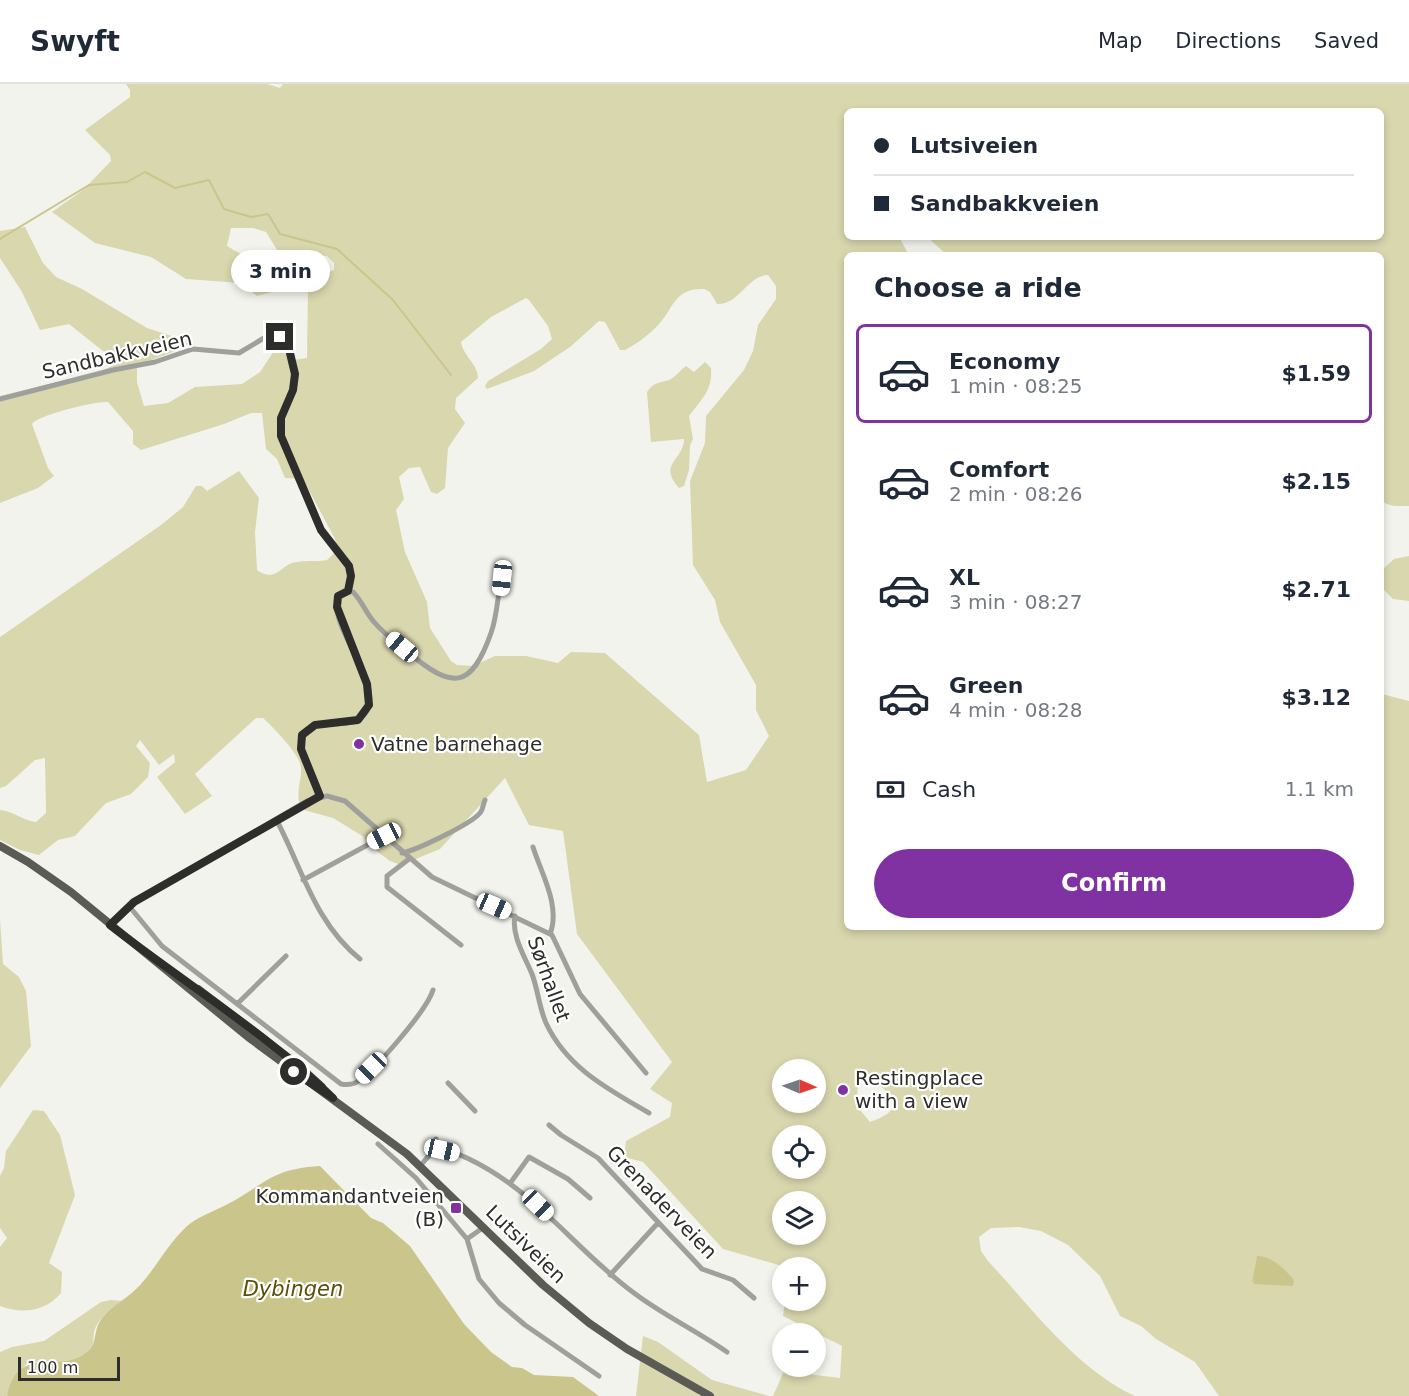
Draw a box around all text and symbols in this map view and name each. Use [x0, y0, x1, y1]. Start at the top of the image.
text: Swyft [30, 25, 120, 58]
text: Map [1098, 29, 1142, 53]
text: Directions [1175, 29, 1281, 53]
text: Saved [1314, 29, 1379, 53]
text: Lutsiveien [910, 133, 1038, 158]
text: Sandbakkveien [910, 191, 1099, 216]
callout: 3 min [230, 250, 330, 292]
text: 3 min [249, 259, 312, 283]
text: Choose a ride [874, 272, 1082, 303]
route end [266, 323, 293, 350]
street label: Sandbakkveien [40, 326, 194, 384]
icon: car [877, 347, 931, 401]
text: Economy [949, 349, 1060, 374]
text: $1.59 [1281, 361, 1351, 386]
text: 1 min · 08:25 [949, 374, 1083, 398]
icon: car [877, 455, 931, 509]
text: Comfort [949, 457, 1049, 482]
text: $2.15 [1281, 469, 1351, 494]
text: 2 min · 08:26 [949, 482, 1083, 506]
car [491, 559, 513, 597]
icon: car [877, 563, 931, 617]
text: XL [949, 565, 980, 590]
text: $2.71 [1281, 577, 1351, 602]
text: 3 min · 08:27 [949, 590, 1083, 614]
car [382, 629, 422, 665]
icon: car [877, 671, 931, 725]
text: Green [949, 673, 1023, 698]
text: $3.12 [1281, 685, 1351, 710]
text: 4 min · 08:28 [949, 698, 1083, 722]
place label: Vatne barnehage [371, 732, 542, 756]
marker: Vatne barnehage [352, 737, 366, 751]
icon: cash [874, 773, 907, 806]
text: Cash [922, 777, 976, 802]
text: 1.1 km [1285, 777, 1354, 801]
car [364, 820, 404, 852]
button: Confirm [874, 849, 1354, 918]
car [474, 890, 514, 922]
street label: Sørhallet [523, 933, 576, 1025]
car [352, 1049, 390, 1087]
route start [280, 1058, 307, 1085]
north arrow [772, 1059, 826, 1113]
map controls [772, 1059, 826, 1377]
place label: Restingplace with a view [855, 1066, 983, 1113]
marker: Restingplace with a view [836, 1083, 850, 1097]
button: locate [772, 1125, 826, 1179]
car [422, 1137, 462, 1163]
street label: Grenaderveien [602, 1140, 722, 1264]
place label: Kommandantveien (B) [256, 1184, 444, 1231]
car [519, 1186, 557, 1224]
button: layers [772, 1191, 826, 1245]
street label: Lutsiveien [481, 1200, 571, 1288]
marker: Kommandantveien (B) [449, 1201, 463, 1215]
button: + [772, 1257, 826, 1311]
water label: Dybingen [243, 1277, 343, 1301]
button: − [772, 1323, 826, 1377]
scale bar [18, 1354, 120, 1382]
text: 100 m [27, 1358, 78, 1377]

